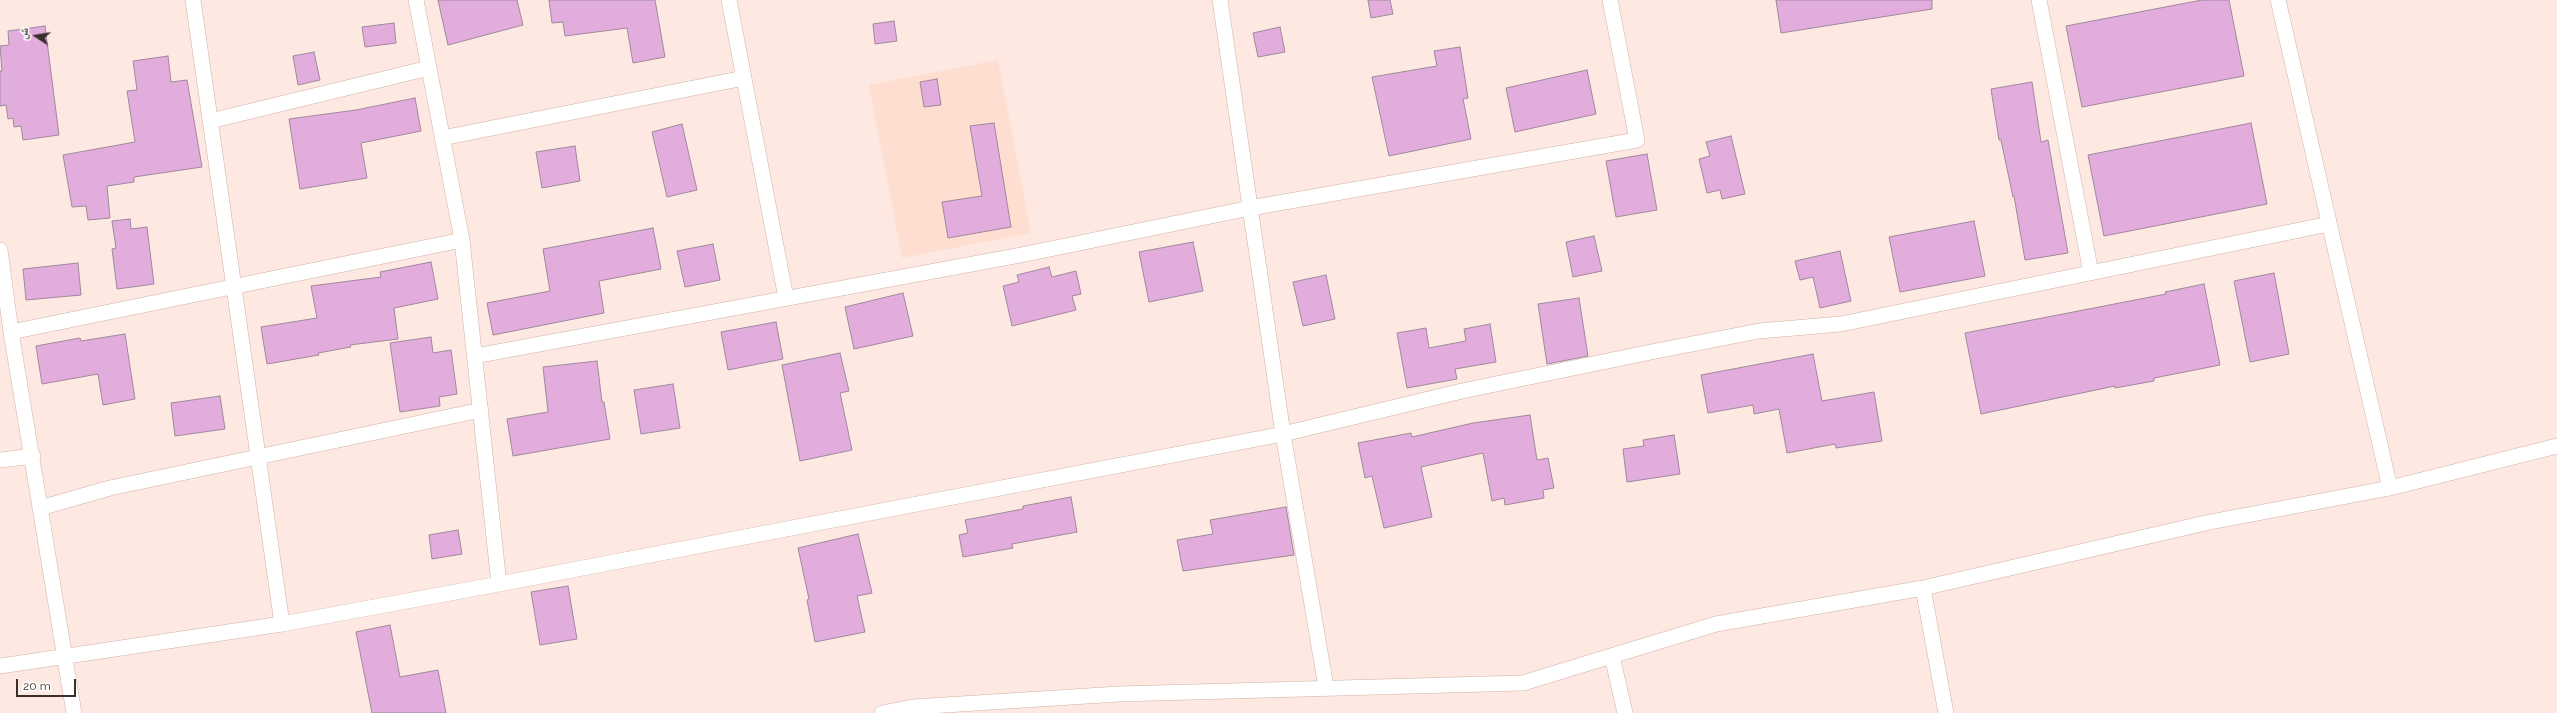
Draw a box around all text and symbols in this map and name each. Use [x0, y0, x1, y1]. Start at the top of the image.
north arrow [16, 16, 56, 56]
text: ش [16, 26, 31, 40]
scale bar [18, 671, 78, 697]
text: 20 m [23, 679, 51, 693]

